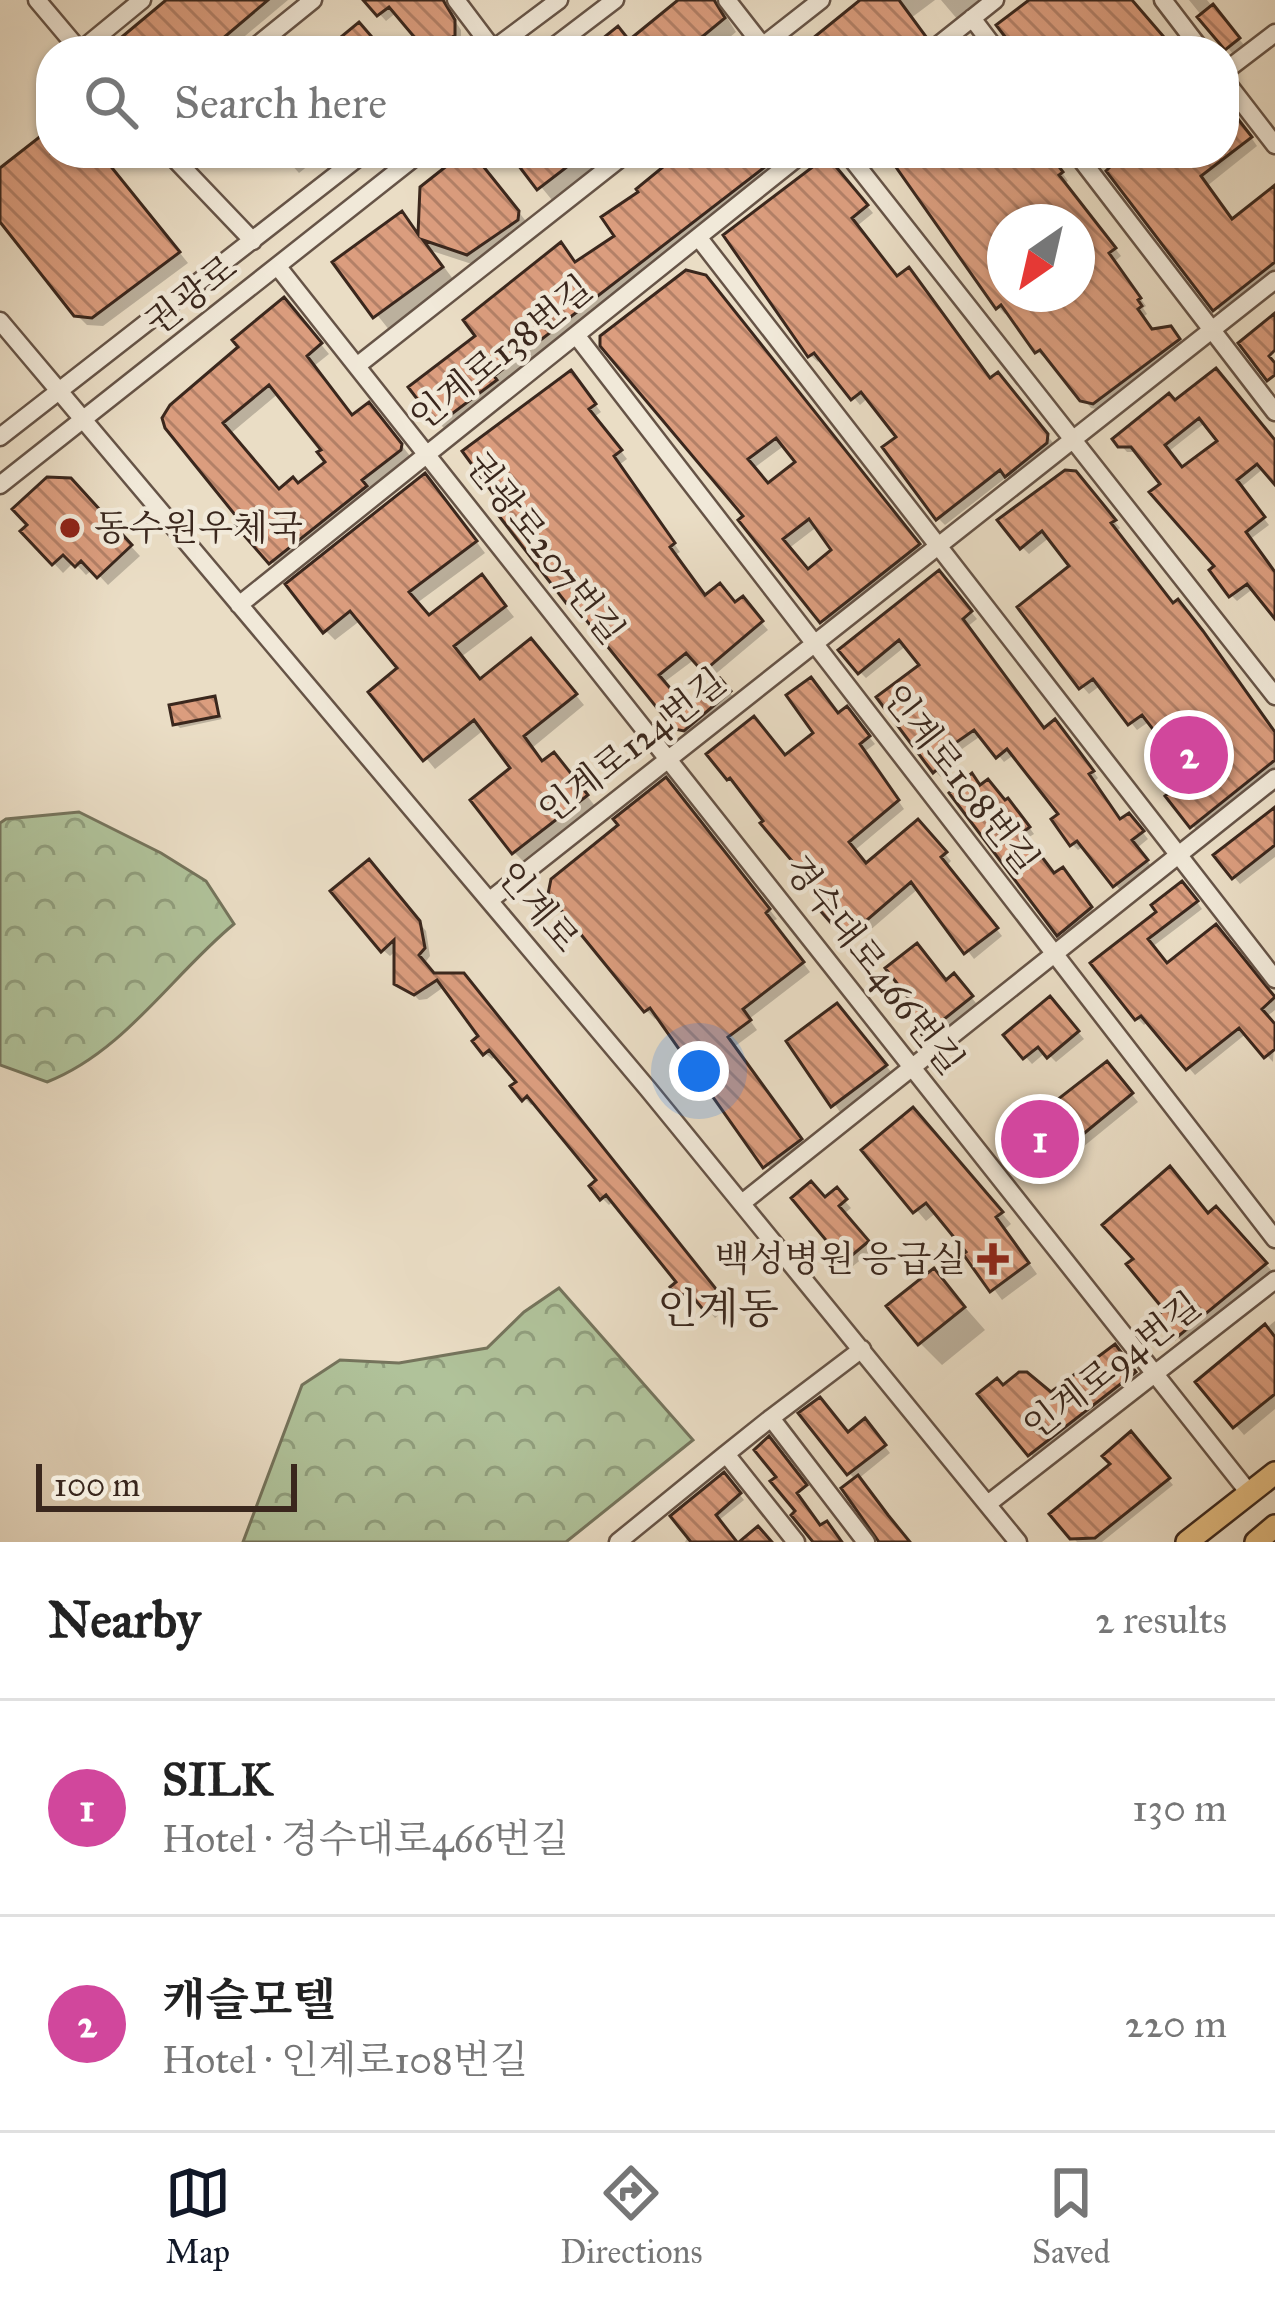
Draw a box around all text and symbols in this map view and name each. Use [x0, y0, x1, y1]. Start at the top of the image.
search box [36, 36, 1239, 168]
icon: search [78, 69, 144, 135]
text: Search here [174, 75, 387, 130]
north arrow [987, 204, 1095, 312]
street label: 권광로 [136, 245, 246, 344]
street label: 인계로138번길 [401, 266, 601, 440]
street label: 권광로207번길 [456, 443, 634, 653]
place label: 동수원우체국 [94, 506, 303, 550]
marker: 동수원우체국 [57, 515, 83, 541]
street label: 인계로124번길 [529, 659, 735, 833]
street label: 인계로108번길 [873, 676, 1049, 882]
pin: 2 [1150, 710, 1228, 800]
street label: 경수대로466번길 [775, 847, 973, 1083]
street label: 인계로 [488, 853, 589, 961]
your location [669, 1041, 729, 1101]
pin: 1 [1001, 1094, 1079, 1184]
place label: 백성병원 응급실 [715, 1237, 966, 1281]
marker: 백성병원 응급실 [977, 1243, 1009, 1275]
district label: 인계동 [657, 1283, 779, 1335]
street label: 인계로94번길 [1014, 1283, 1210, 1449]
scale bar [36, 1458, 297, 1511]
text: 100 m [54, 1465, 140, 1505]
text: Nearby [48, 1589, 200, 1651]
text: 2 results [1095, 1596, 1227, 1644]
text: SILK [162, 1752, 272, 1807]
text: 1 [79, 1784, 95, 1832]
text: 130 m [1132, 1784, 1227, 1832]
text: Hotel · 경수대로466번길 [162, 1815, 569, 1863]
text: 캐슬모텔 [162, 1972, 336, 2027]
text: 2 [77, 2000, 97, 2048]
text: 220 m [1125, 2000, 1227, 2048]
text: Hotel · 인계로108번길 [162, 2036, 528, 2084]
tab: Map [165, 2160, 231, 2272]
tab: Directions [560, 2160, 702, 2272]
tab: Saved [1032, 2160, 1110, 2272]

